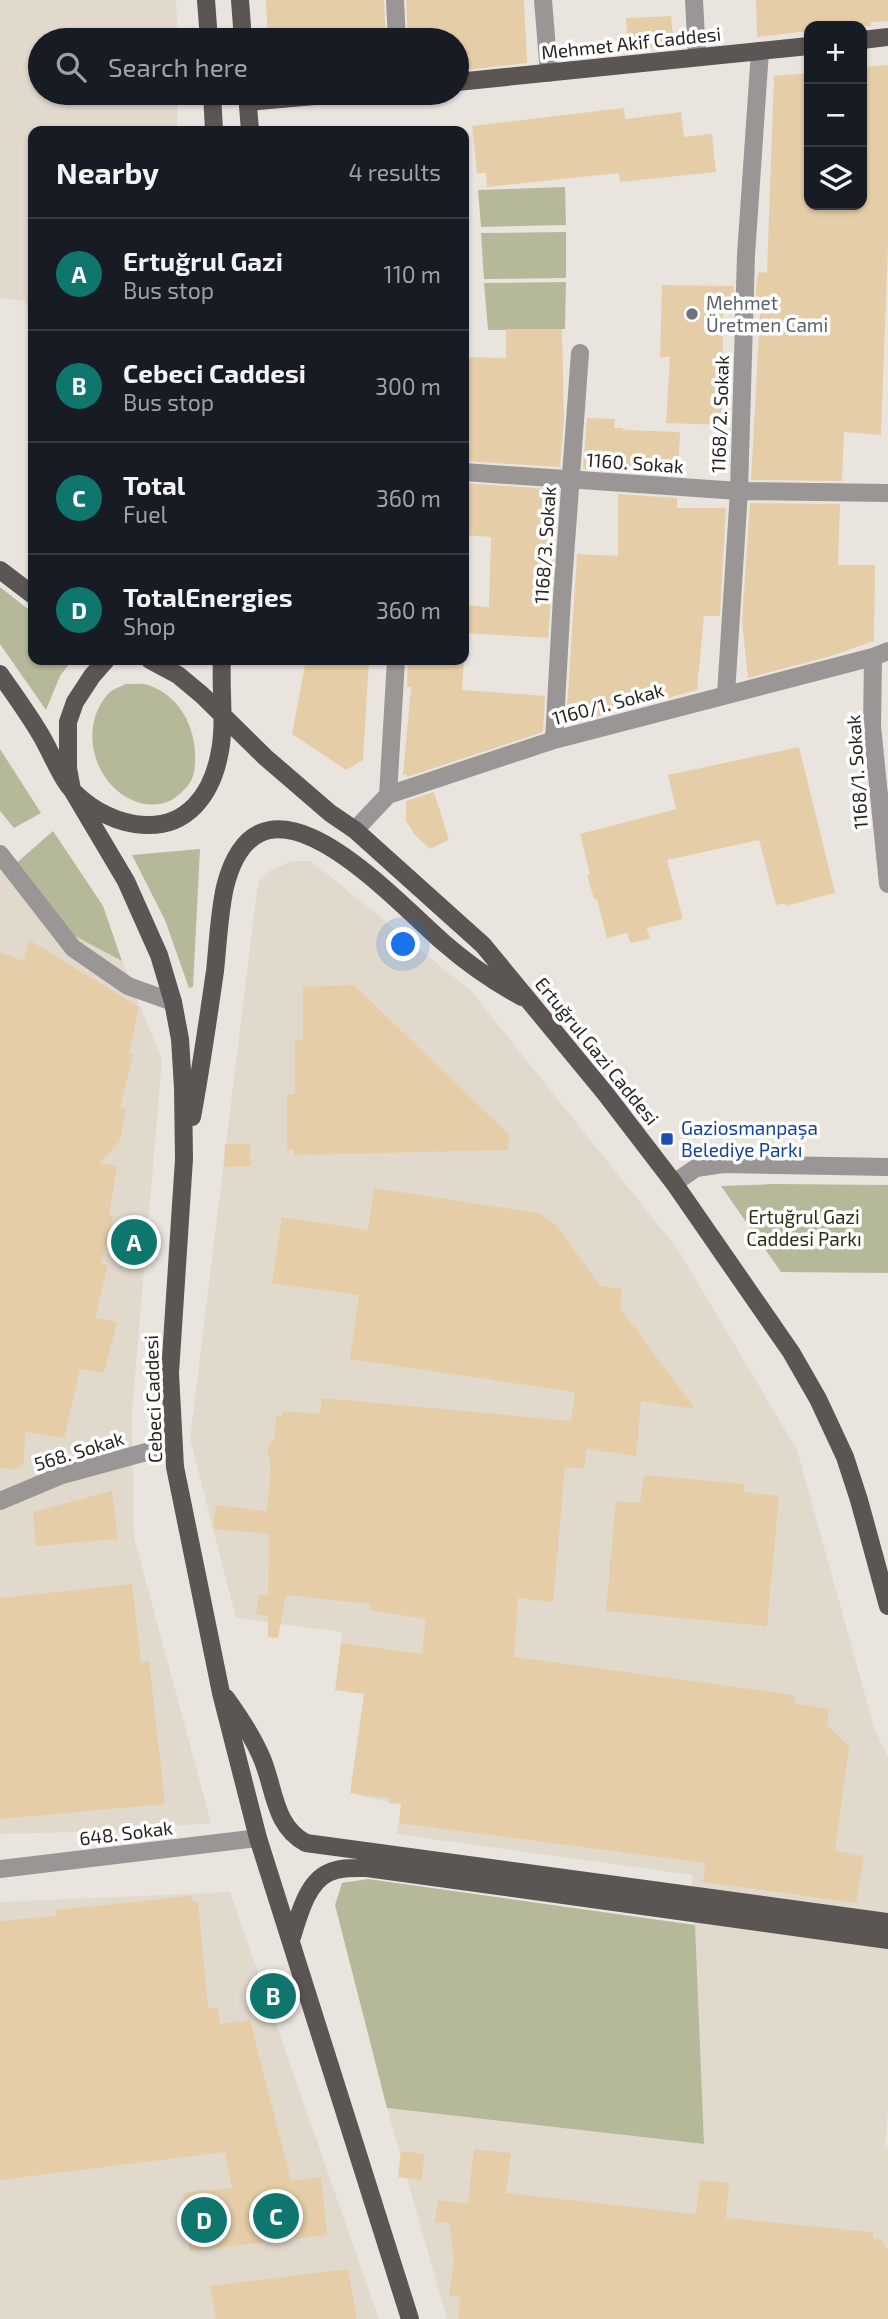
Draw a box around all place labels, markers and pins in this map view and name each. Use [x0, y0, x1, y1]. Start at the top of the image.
place label: Mehmet Üretmen Cami [706, 291, 828, 336]
marker: Mehmet Üretmen Cami [684, 306, 700, 322]
place label: Gaziosmanpaşa Belediye Parkı [681, 1116, 818, 1161]
marker: Gaziosmanpaşa Belediye Parkı [659, 1131, 675, 1147]
pin: A [111, 1216, 157, 1268]
pin: B [250, 1970, 296, 2022]
pin: C [253, 2190, 299, 2242]
pin: D [181, 2194, 227, 2246]

